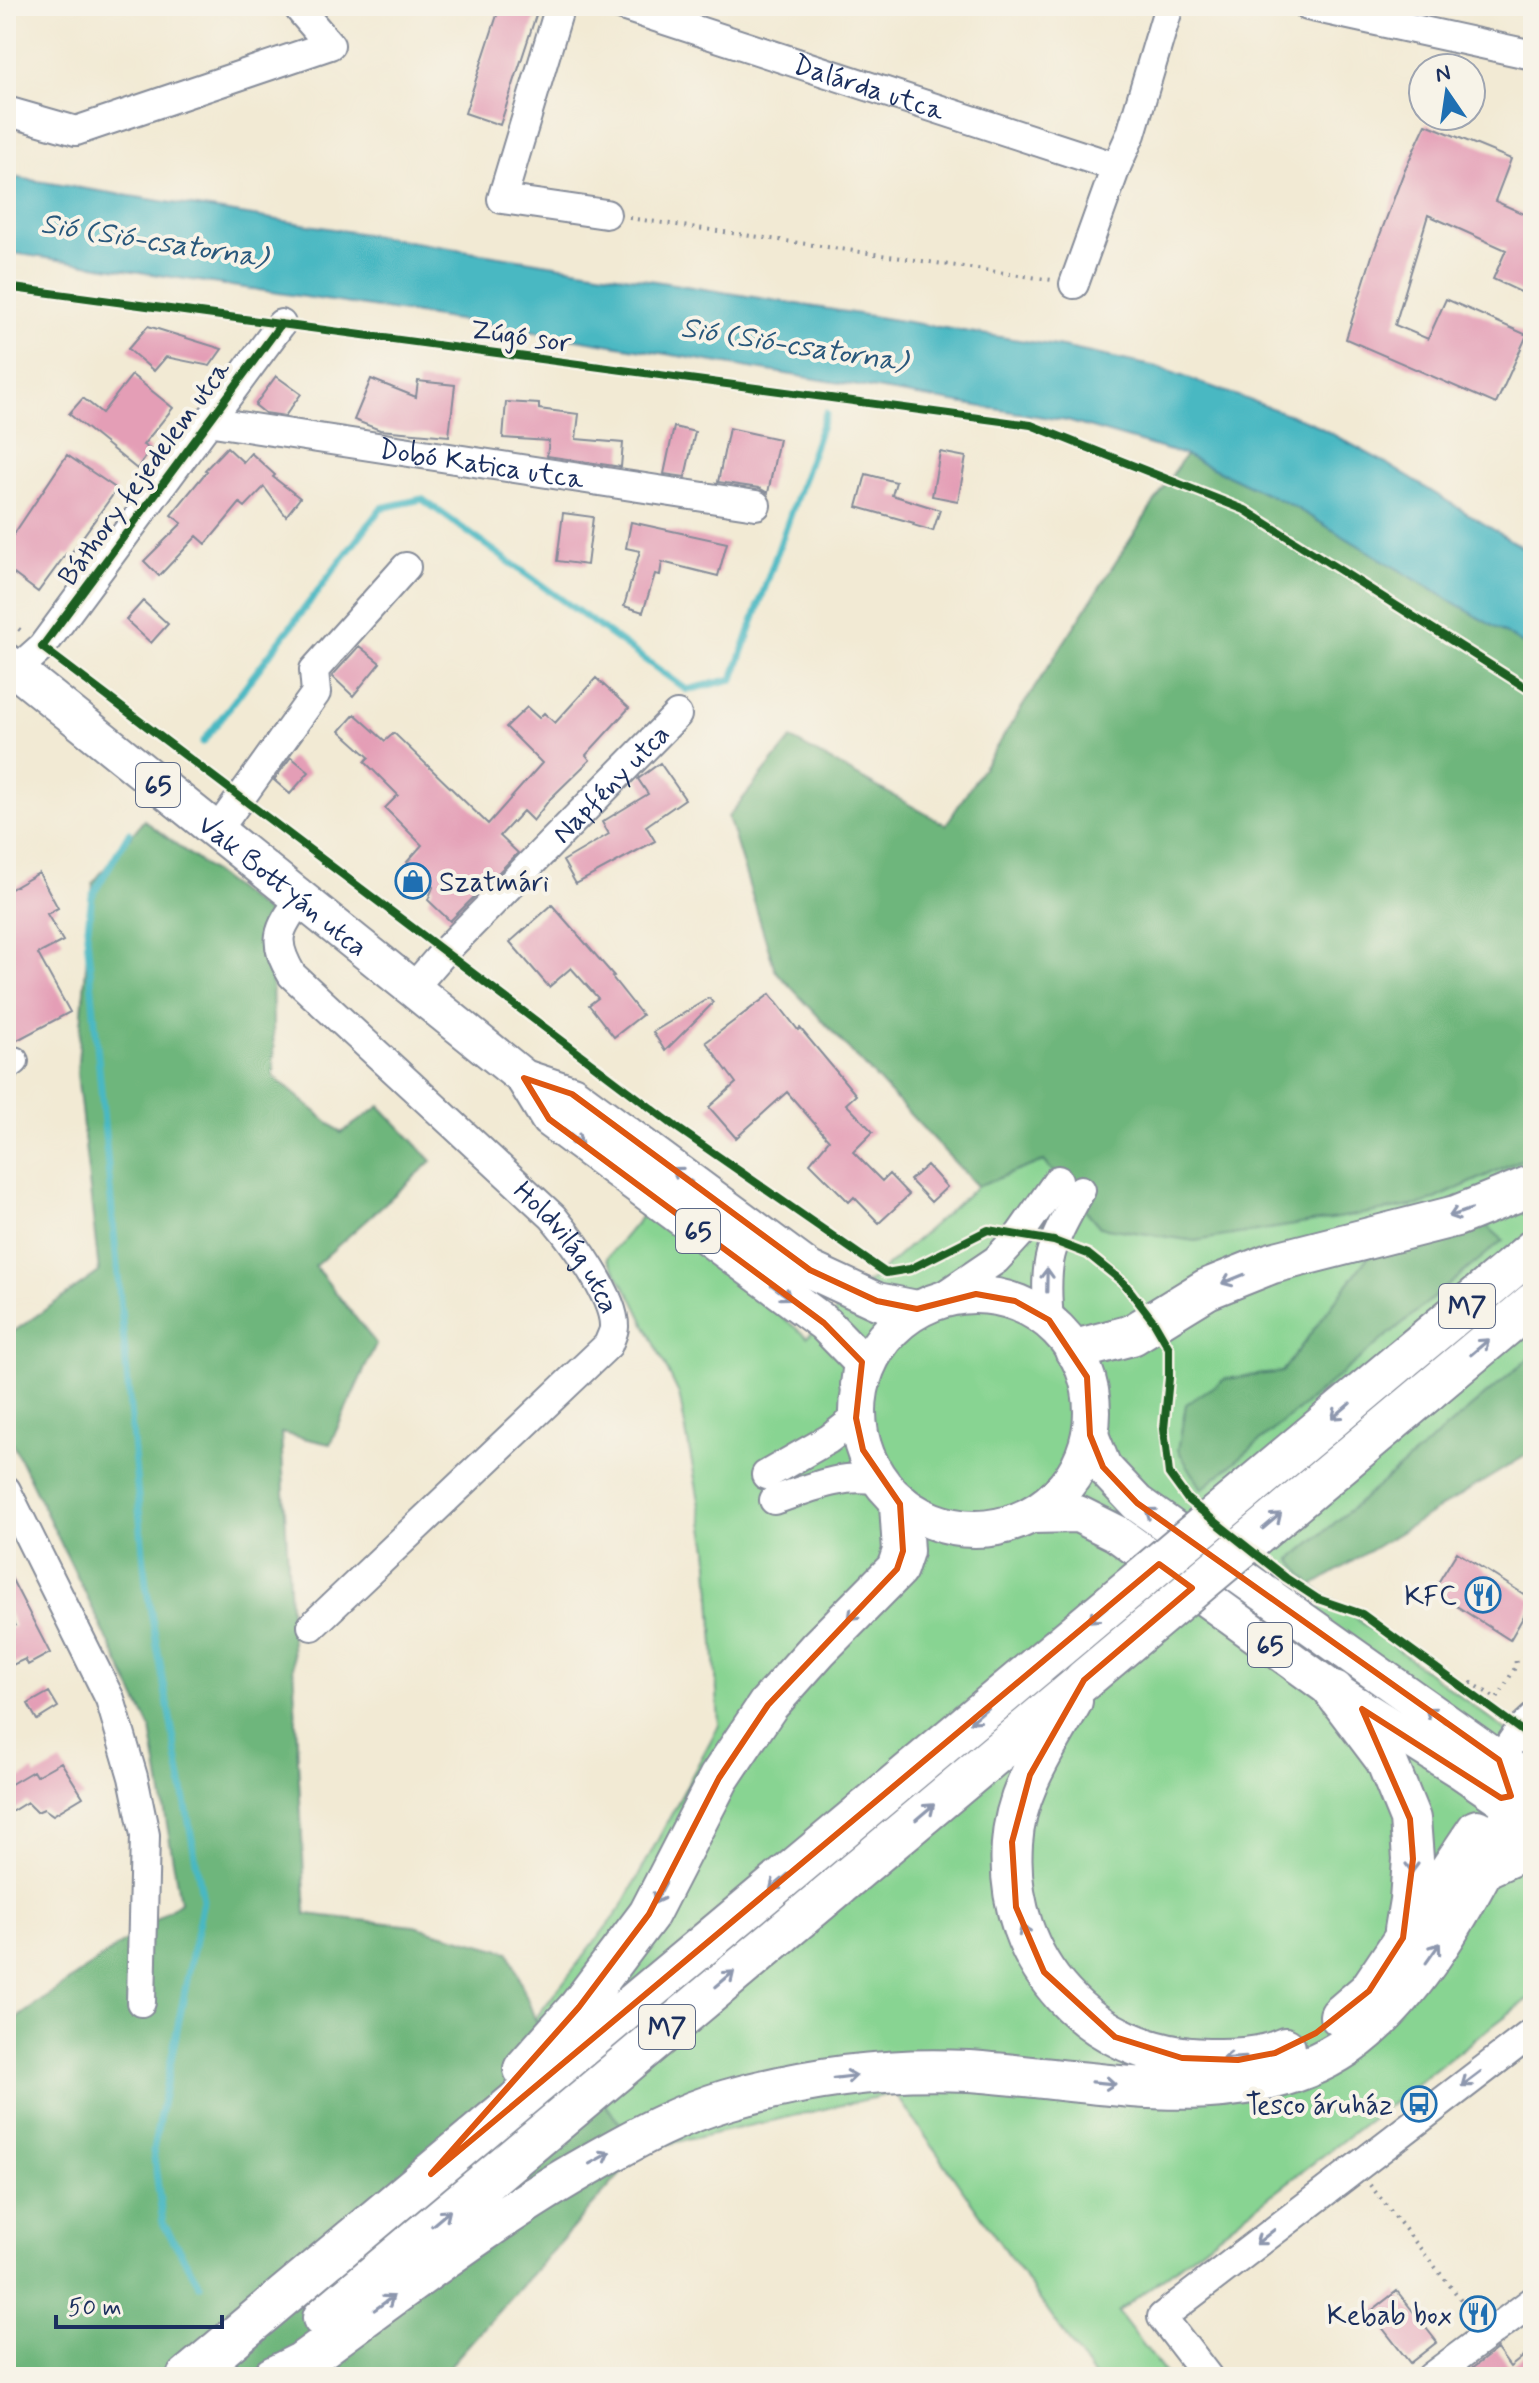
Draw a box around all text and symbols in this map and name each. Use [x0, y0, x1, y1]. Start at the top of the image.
street label: Dalárda utca [788, 47, 949, 131]
north arrow [1407, 52, 1487, 132]
text: N [1433, 59, 1453, 90]
water label: Sió (Sió-csatorna) [38, 204, 273, 279]
water label: Sió (Sió-csatorna) [678, 308, 913, 383]
street label: Zúgó sor [468, 312, 574, 363]
street label: Báthory fejedelem utca [50, 353, 240, 594]
street label: Dobó Katica utca [376, 432, 587, 499]
street label: Napfény utca [545, 717, 679, 852]
road number: 65 [136, 763, 180, 807]
street label: Vak Bottyán utca [189, 807, 375, 966]
shop icon: Szatmári [394, 862, 432, 900]
place label: Szatmári [439, 865, 549, 902]
one-way arrow [561, 1129, 583, 1145]
one-way arrow [671, 1167, 693, 1183]
street label: Holdvilág utca [505, 1174, 627, 1319]
one-way arrow [1448, 1207, 1473, 1222]
road number: 65 [676, 1209, 720, 1253]
one-way arrow [1039, 1267, 1055, 1294]
one-way arrow [1221, 1273, 1246, 1287]
one-way arrow [770, 1284, 792, 1300]
road number: M7 [1439, 1284, 1495, 1328]
one-way arrow [1469, 1338, 1490, 1356]
one-way arrow [1331, 1402, 1351, 1420]
one-way arrow [1144, 1507, 1166, 1524]
one-way arrow [1261, 1512, 1282, 1530]
restaurant icon: KFC [1464, 1576, 1502, 1614]
place label: KFC [1404, 1579, 1457, 1616]
one-way arrow [847, 1602, 867, 1621]
one-way arrow [1089, 1605, 1109, 1623]
road number: 65 [1248, 1623, 1292, 1667]
one-way arrow [969, 1706, 989, 1724]
one-way arrow [1424, 1707, 1446, 1723]
one-way arrow [914, 1803, 935, 1821]
one-way arrow [1404, 1847, 1420, 1874]
one-way arrow [770, 1873, 790, 1891]
one-way arrow [652, 1881, 668, 1905]
one-way arrow [1018, 1924, 1033, 1949]
one-way arrow [1425, 1942, 1441, 1964]
one-way arrow [715, 1970, 735, 1988]
road number: M7 [639, 2005, 695, 2049]
one-way arrow [1221, 2051, 1248, 2066]
one-way arrow [831, 2069, 858, 2084]
one-way arrow [1461, 2071, 1482, 2088]
one-way arrow [1090, 2076, 1117, 2091]
bus stop icon: Tesco áruház [1400, 2085, 1438, 2123]
place label: Tesco áruház [1246, 2088, 1393, 2125]
one-way arrow [588, 2150, 611, 2166]
one-way arrow [430, 2209, 450, 2227]
one-way arrow [1255, 2229, 1276, 2246]
scale bar [56, 2279, 222, 2329]
text: 50 m [68, 2293, 122, 2324]
one-way arrow [373, 2295, 395, 2311]
restaurant icon: Kebab box [1459, 2295, 1497, 2333]
place label: Kebab box [1327, 2298, 1452, 2335]

